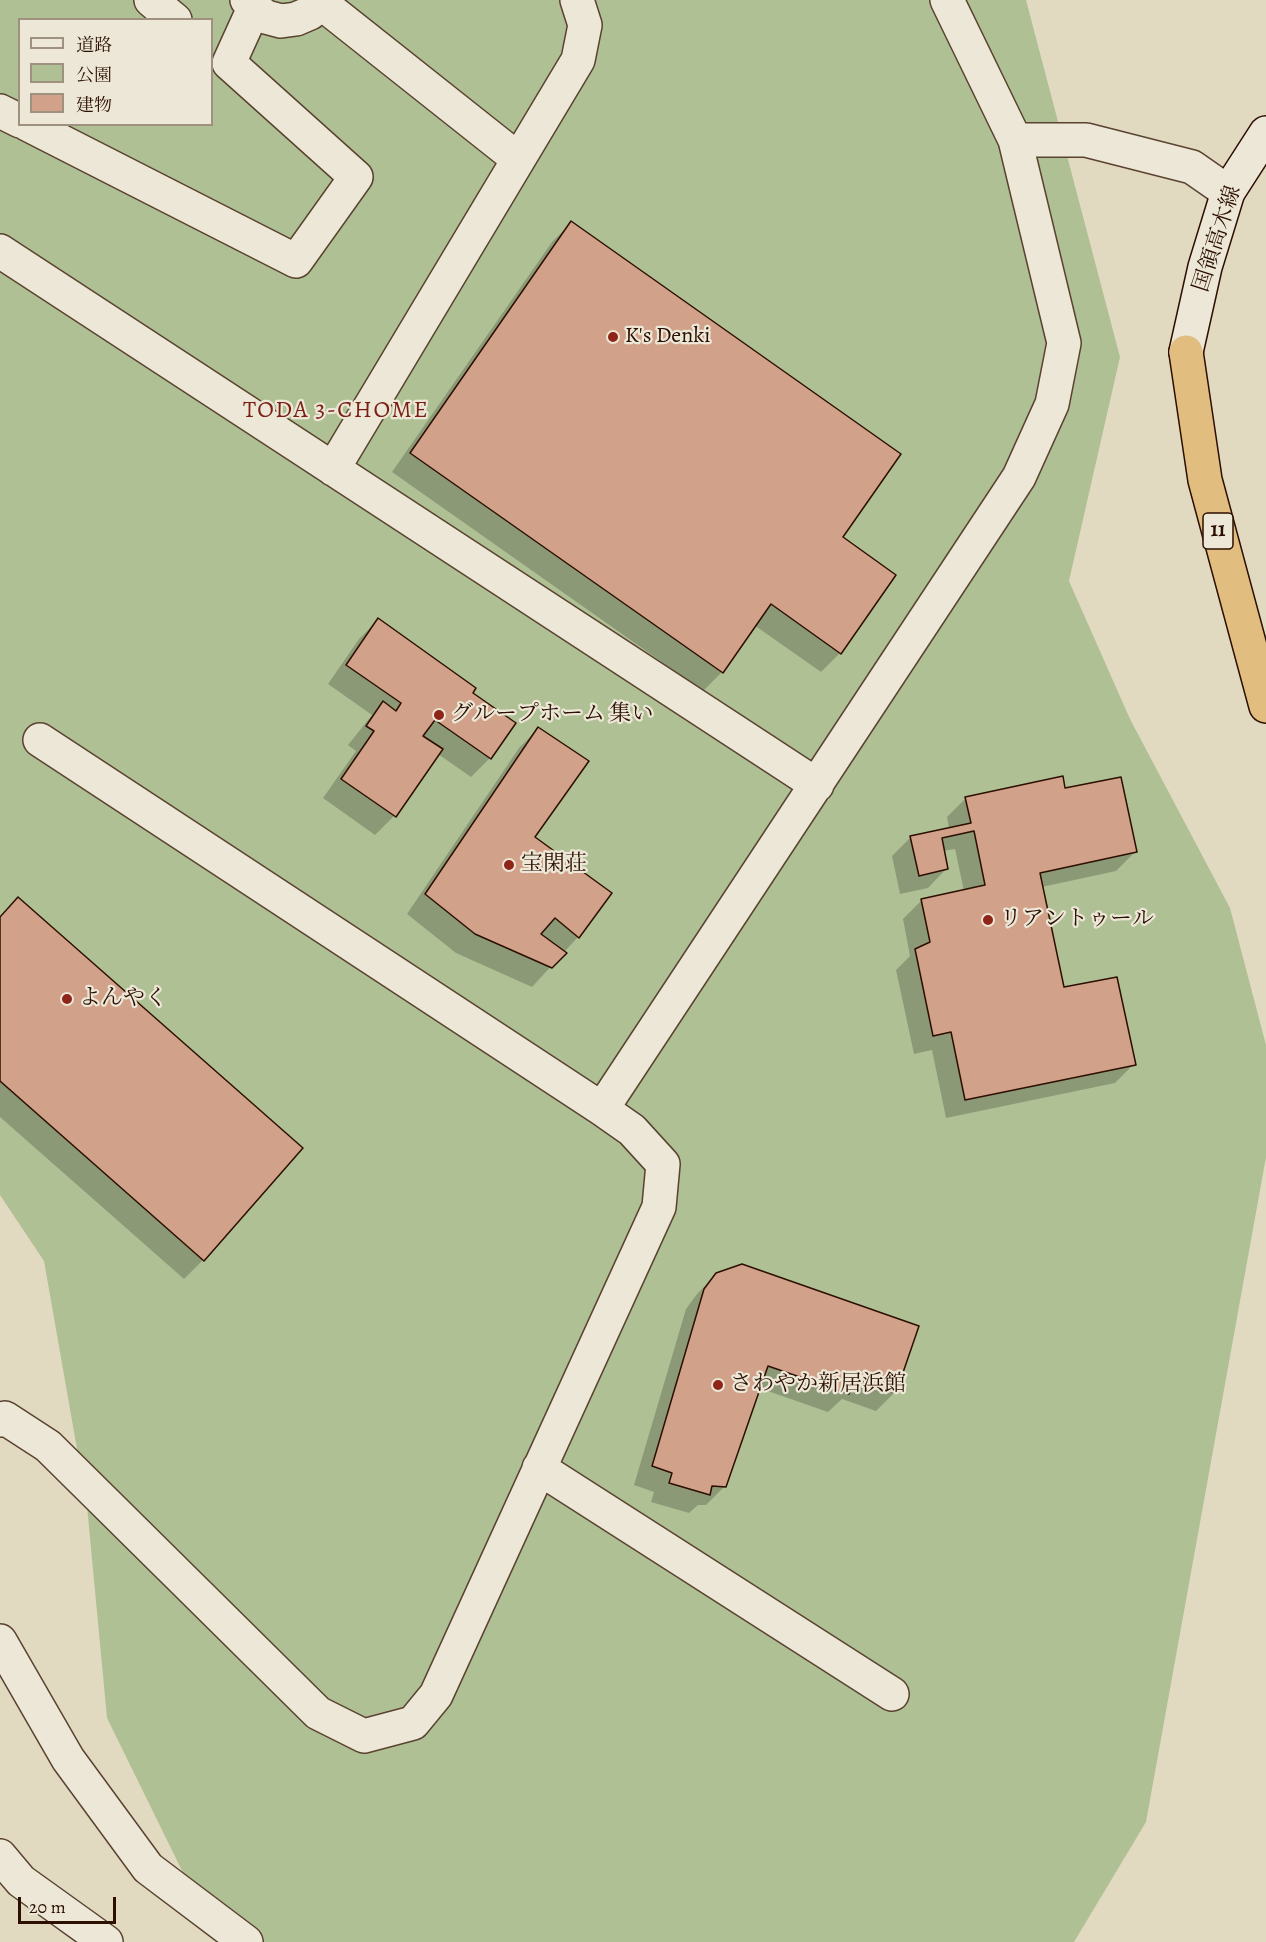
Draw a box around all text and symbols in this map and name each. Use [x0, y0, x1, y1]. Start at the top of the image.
legend [18, 18, 213, 126]
text: 道路 [76, 33, 112, 57]
text: 公園 [76, 63, 112, 87]
text: 建物 [76, 93, 112, 117]
street label: 国領高木線 [1188, 183, 1248, 295]
place label: K's Denki [625, 324, 710, 350]
marker: K's Denki [606, 330, 620, 344]
district label: TODA 3-CHOME [243, 397, 429, 425]
road number: 11 [1203, 513, 1233, 549]
place label: グループホーム 集い [451, 702, 653, 728]
marker: グループホーム 集い [432, 708, 446, 722]
place label: 宝閑荘 [521, 852, 587, 878]
marker: 宝閑荘 [502, 858, 516, 872]
place label: リアントゥール [1000, 907, 1154, 933]
marker: リアントゥール [981, 913, 995, 927]
place label: よんやく [79, 986, 167, 1012]
marker: よんやく [60, 992, 74, 1006]
place label: さわやか新居浜館 [730, 1372, 906, 1398]
marker: さわやか新居浜館 [711, 1378, 725, 1392]
scale bar [21, 1885, 118, 1923]
text: 20 m [29, 1895, 66, 1919]

